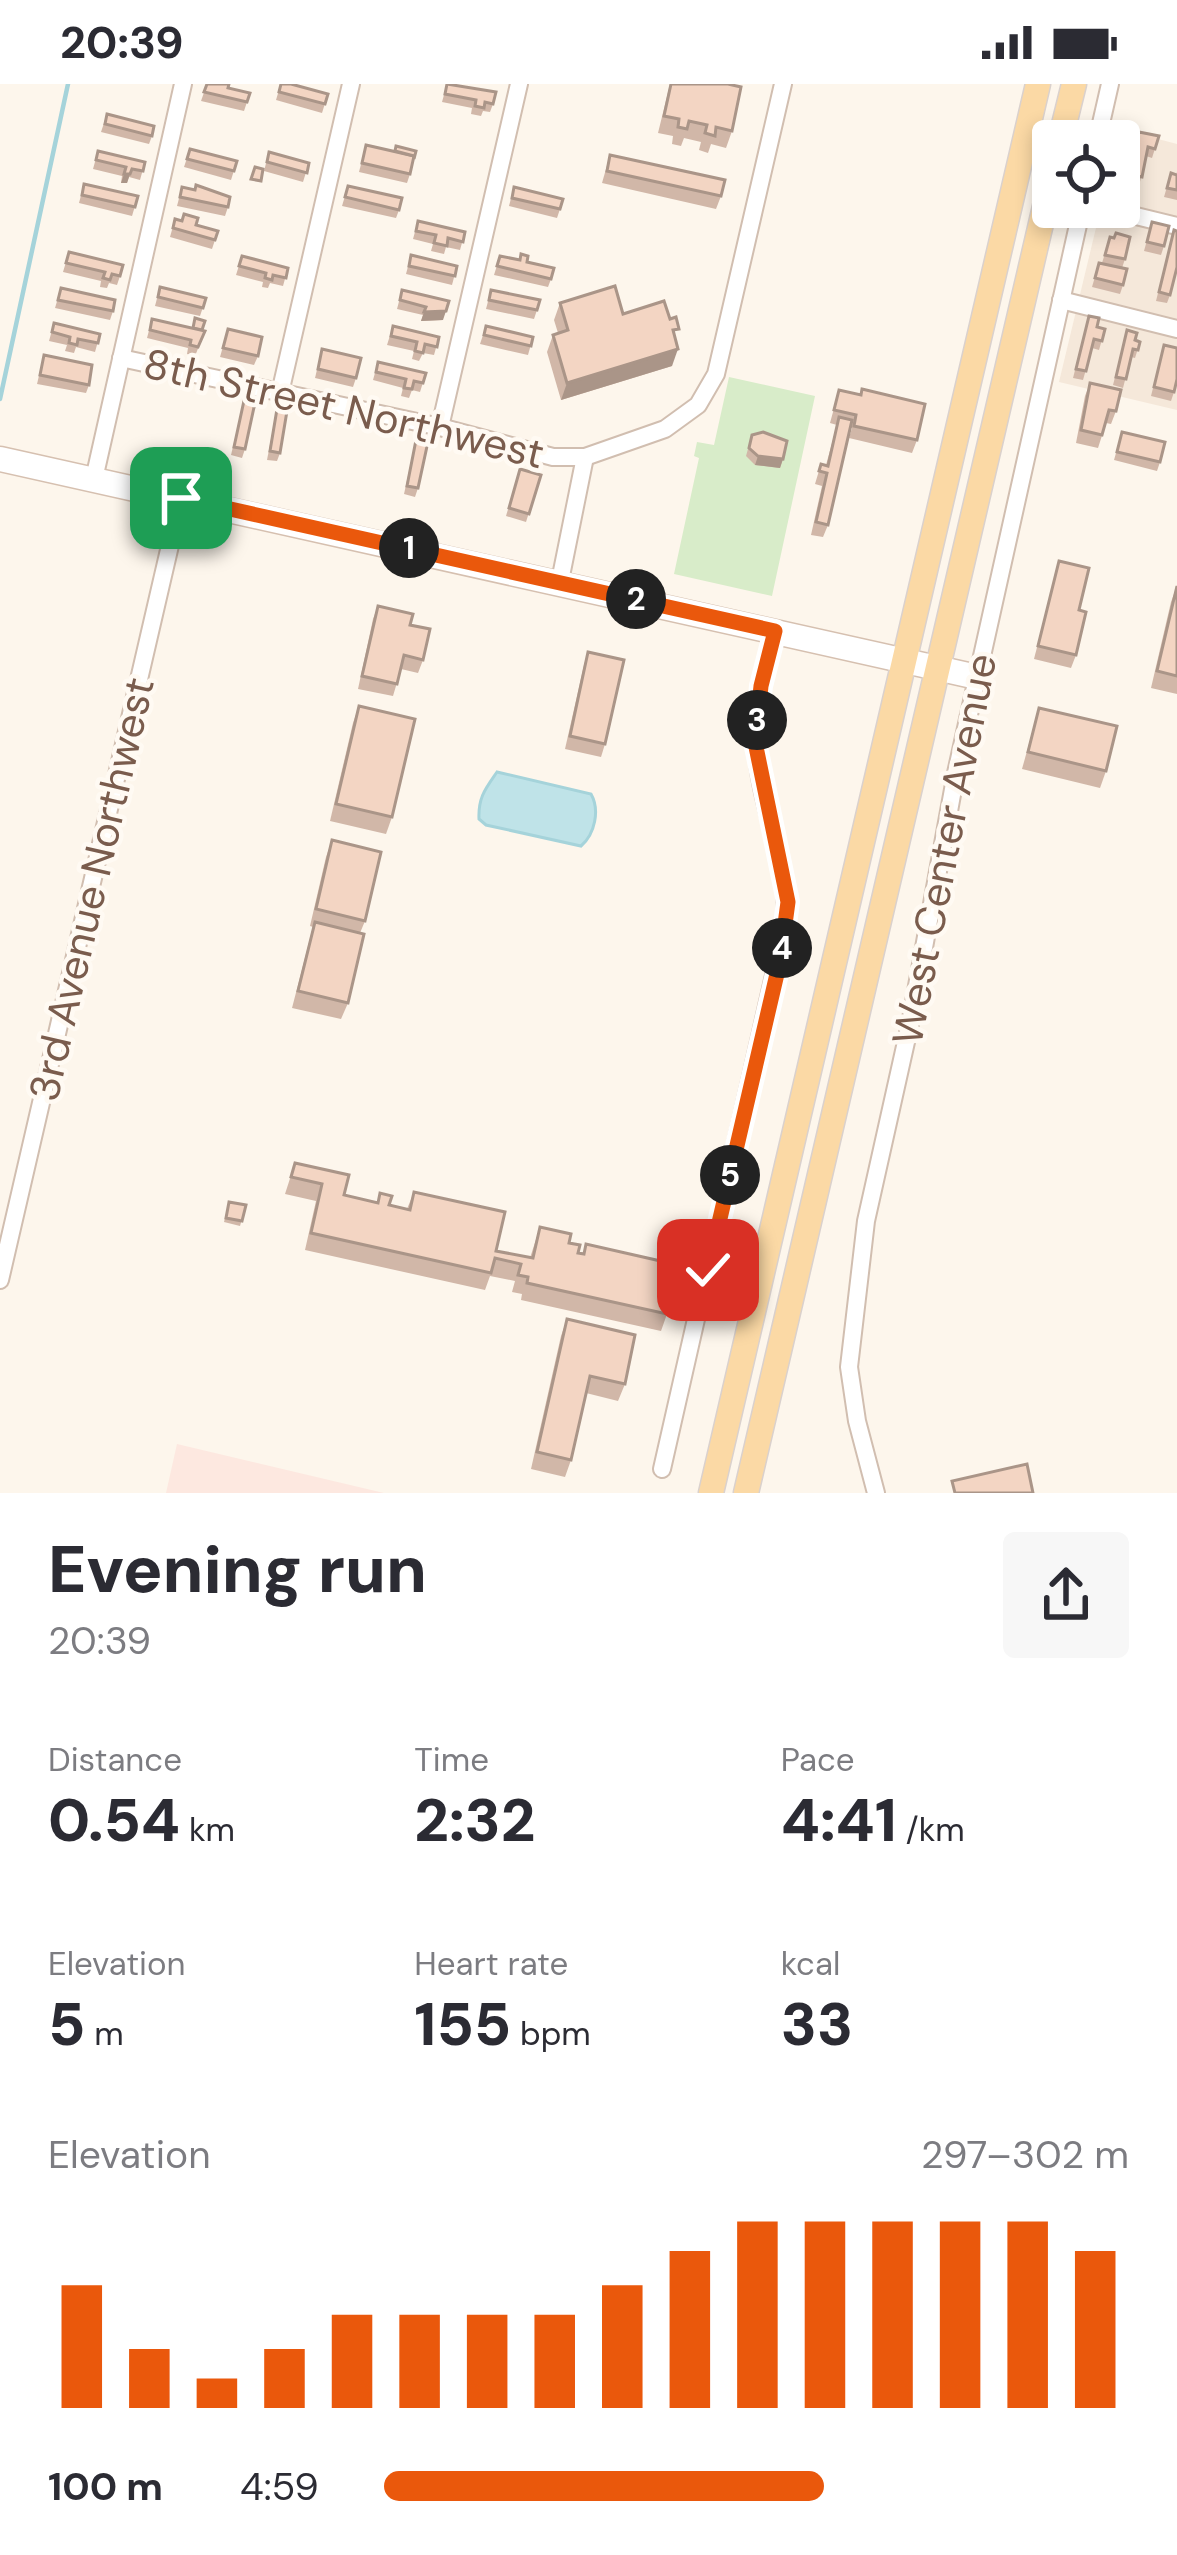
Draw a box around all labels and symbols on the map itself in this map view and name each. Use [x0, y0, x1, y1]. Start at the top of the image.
street label: 8th Street Northwest [138, 336, 549, 481]
pin [130, 447, 232, 549]
pin: 1 [379, 518, 439, 578]
pin: 2 [606, 569, 666, 629]
street label: West Center Avenue [880, 649, 1009, 1049]
street label: 3rd Avenue Northwest [16, 672, 167, 1106]
pin: 3 [727, 690, 787, 750]
pin: 4 [752, 918, 812, 978]
pin: 5 [700, 1145, 760, 1205]
pin [657, 1219, 759, 1321]

